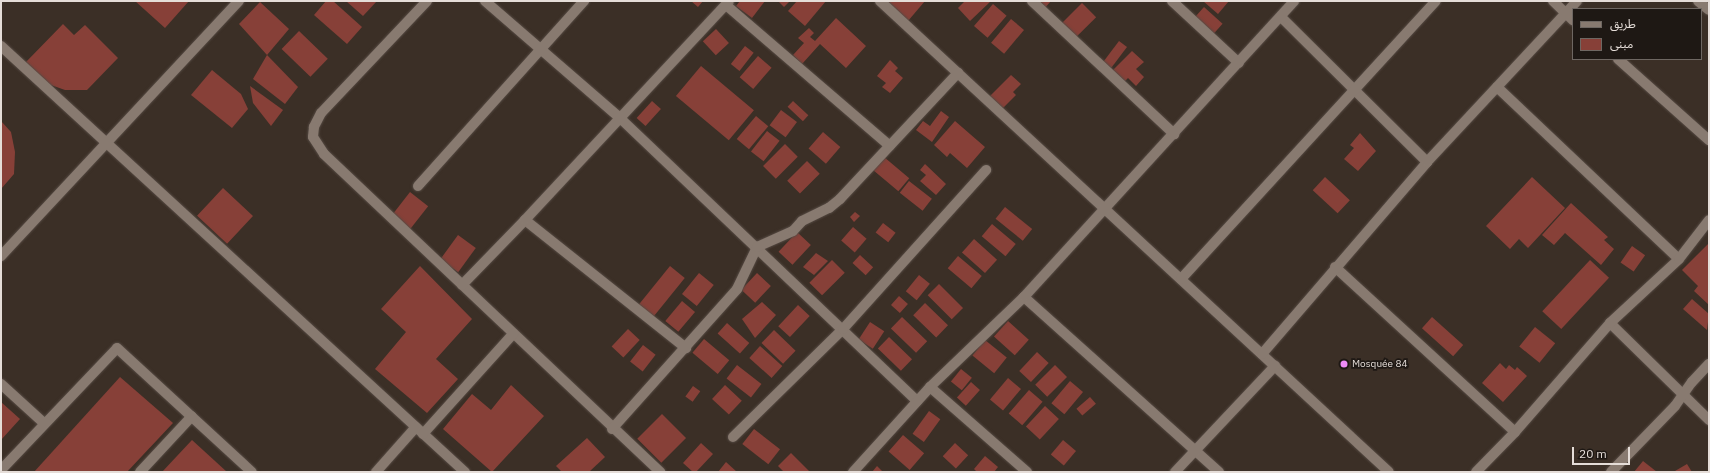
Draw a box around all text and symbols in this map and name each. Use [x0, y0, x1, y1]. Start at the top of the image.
legend [1572, 8, 1702, 60]
text: طريق [1610, 16, 1636, 31]
text: مبنى [1610, 36, 1633, 51]
place label: Mosquée 84 [1352, 358, 1407, 370]
marker: Mosquée 84 [1339, 359, 1349, 369]
scale bar [1574, 439, 1632, 465]
text: 20 m [1579, 446, 1607, 461]

